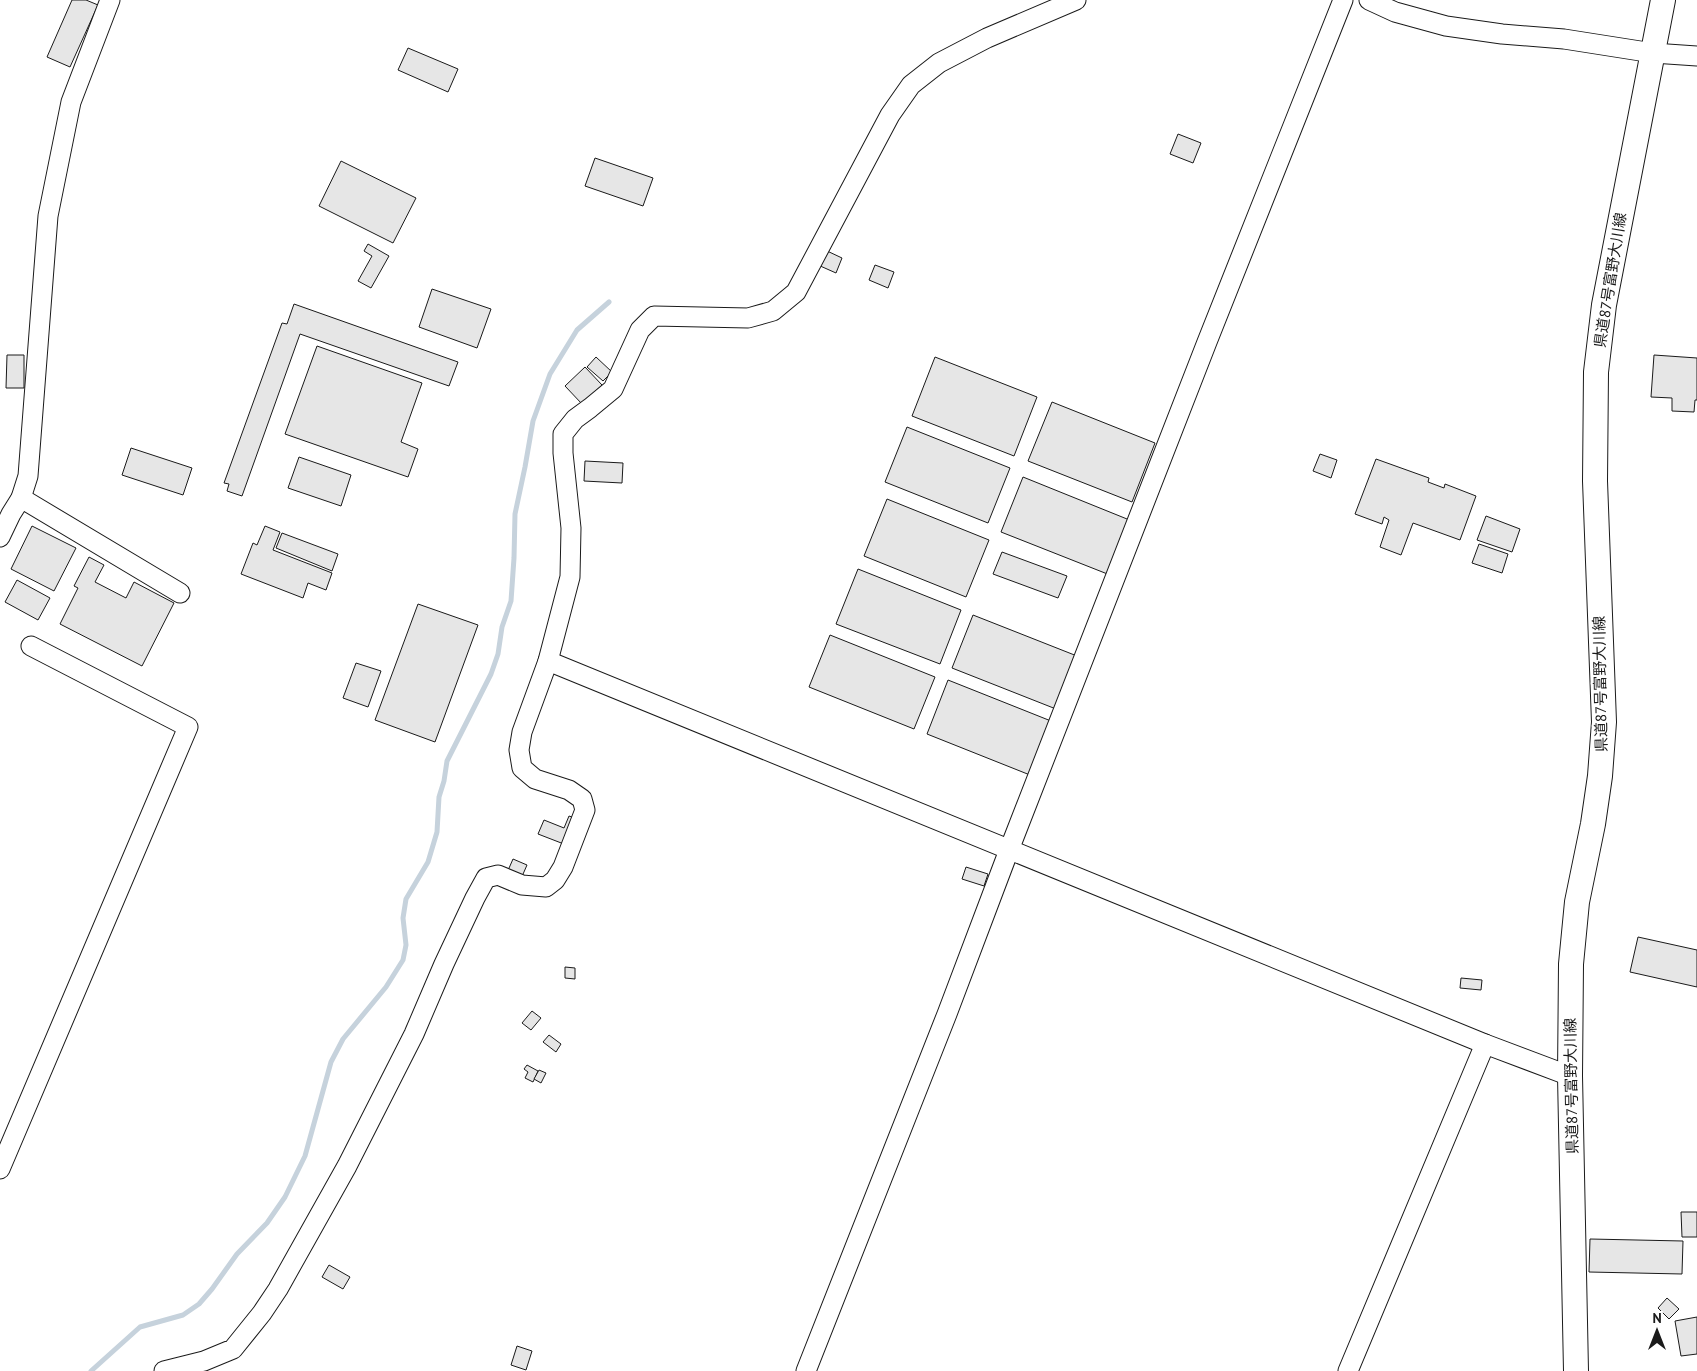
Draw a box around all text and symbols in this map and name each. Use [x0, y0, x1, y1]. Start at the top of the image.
street label: 県道87号富野大川線 [1590, 211, 1630, 349]
street label: 県道87号富野大川線 [1589, 616, 1611, 752]
street label: 県道87号富野大川線 [1560, 1018, 1582, 1154]
north arrow [1632, 1306, 1682, 1356]
text: N [1652, 1309, 1662, 1327]

